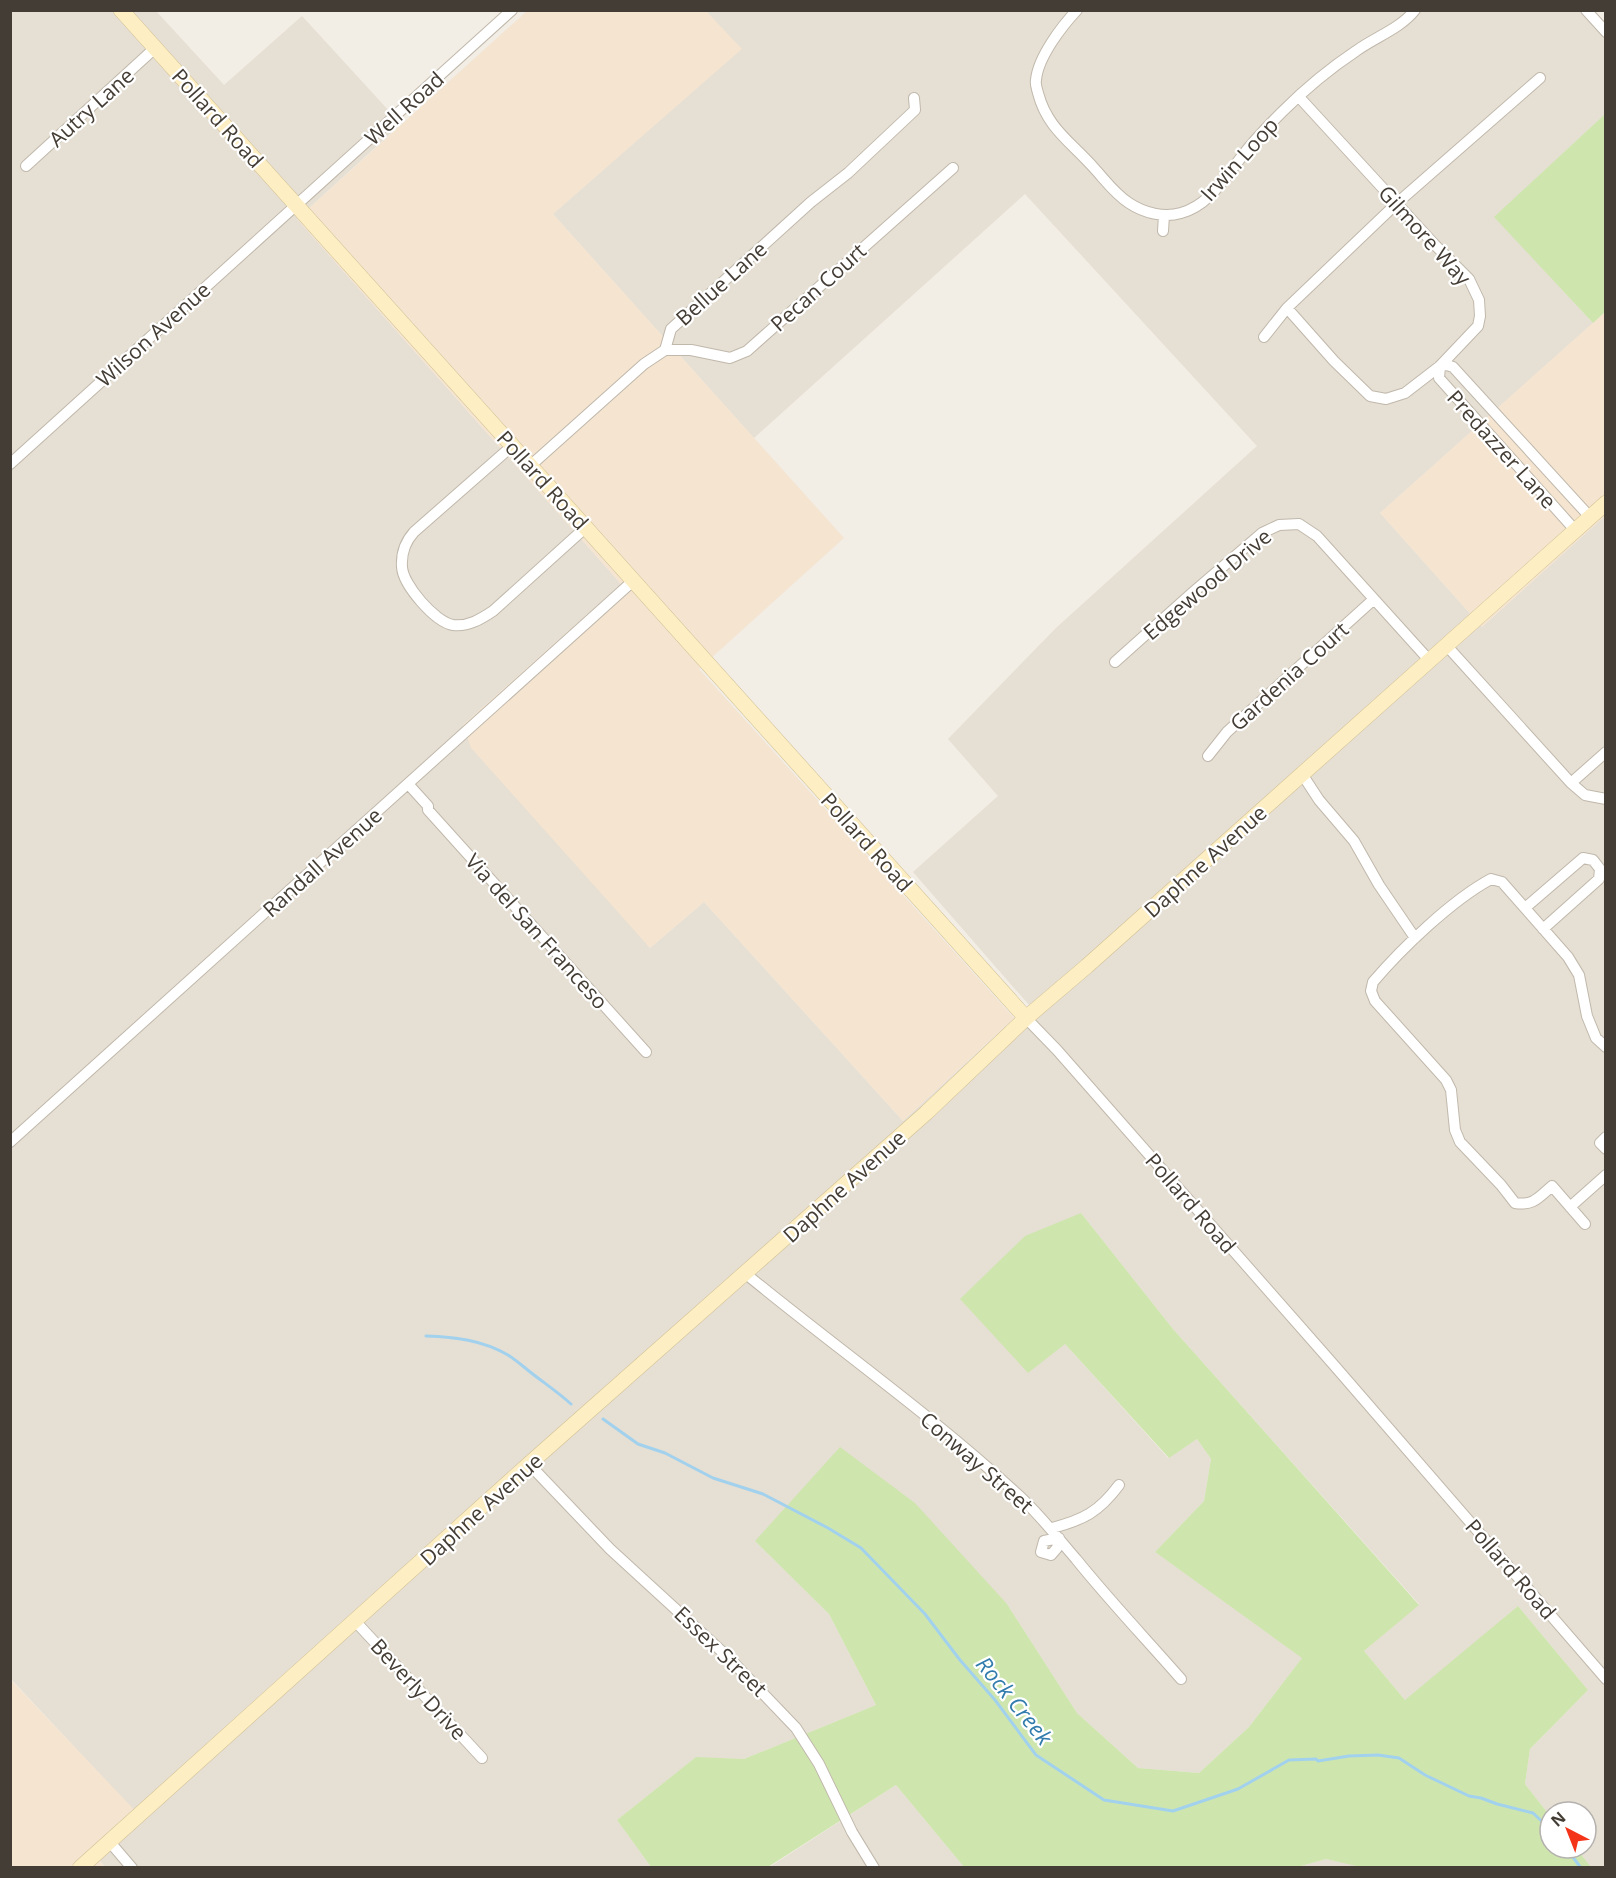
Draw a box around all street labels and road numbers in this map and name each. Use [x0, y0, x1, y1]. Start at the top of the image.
street label: Autry Lane [42, 61, 140, 153]
street label: Pollard Road [166, 62, 270, 174]
street label: Well Road [358, 65, 450, 151]
street label: Irwin Loop [1194, 111, 1284, 207]
street label: Gilmore Way [1373, 179, 1478, 291]
street label: Bellue Lane [669, 235, 773, 331]
street label: Pecan Court [764, 237, 872, 337]
street label: Wilson Avenue [90, 275, 216, 393]
street label: Predazzer Lane [1441, 384, 1563, 514]
street label: Pollard Road [491, 424, 595, 536]
street label: Edgewood Drive [1137, 522, 1277, 646]
street label: Gardenia Court [1224, 615, 1354, 737]
street label: Pollard Road [815, 786, 919, 898]
street label: Daphne Avenue [1138, 798, 1272, 924]
street label: Randall Avenue [256, 801, 388, 923]
street label: Via del San Franceso [460, 847, 614, 1015]
street label: Daphne Avenue [777, 1123, 911, 1249]
street label: Pollard Road [1140, 1147, 1242, 1259]
street label: Conway Street [914, 1405, 1040, 1519]
street label: Daphne Avenue [414, 1446, 548, 1572]
street label: Pollard Road [1460, 1513, 1562, 1625]
street label: Essex Street [669, 1600, 773, 1702]
street label: Beverly Drive [365, 1632, 473, 1746]

